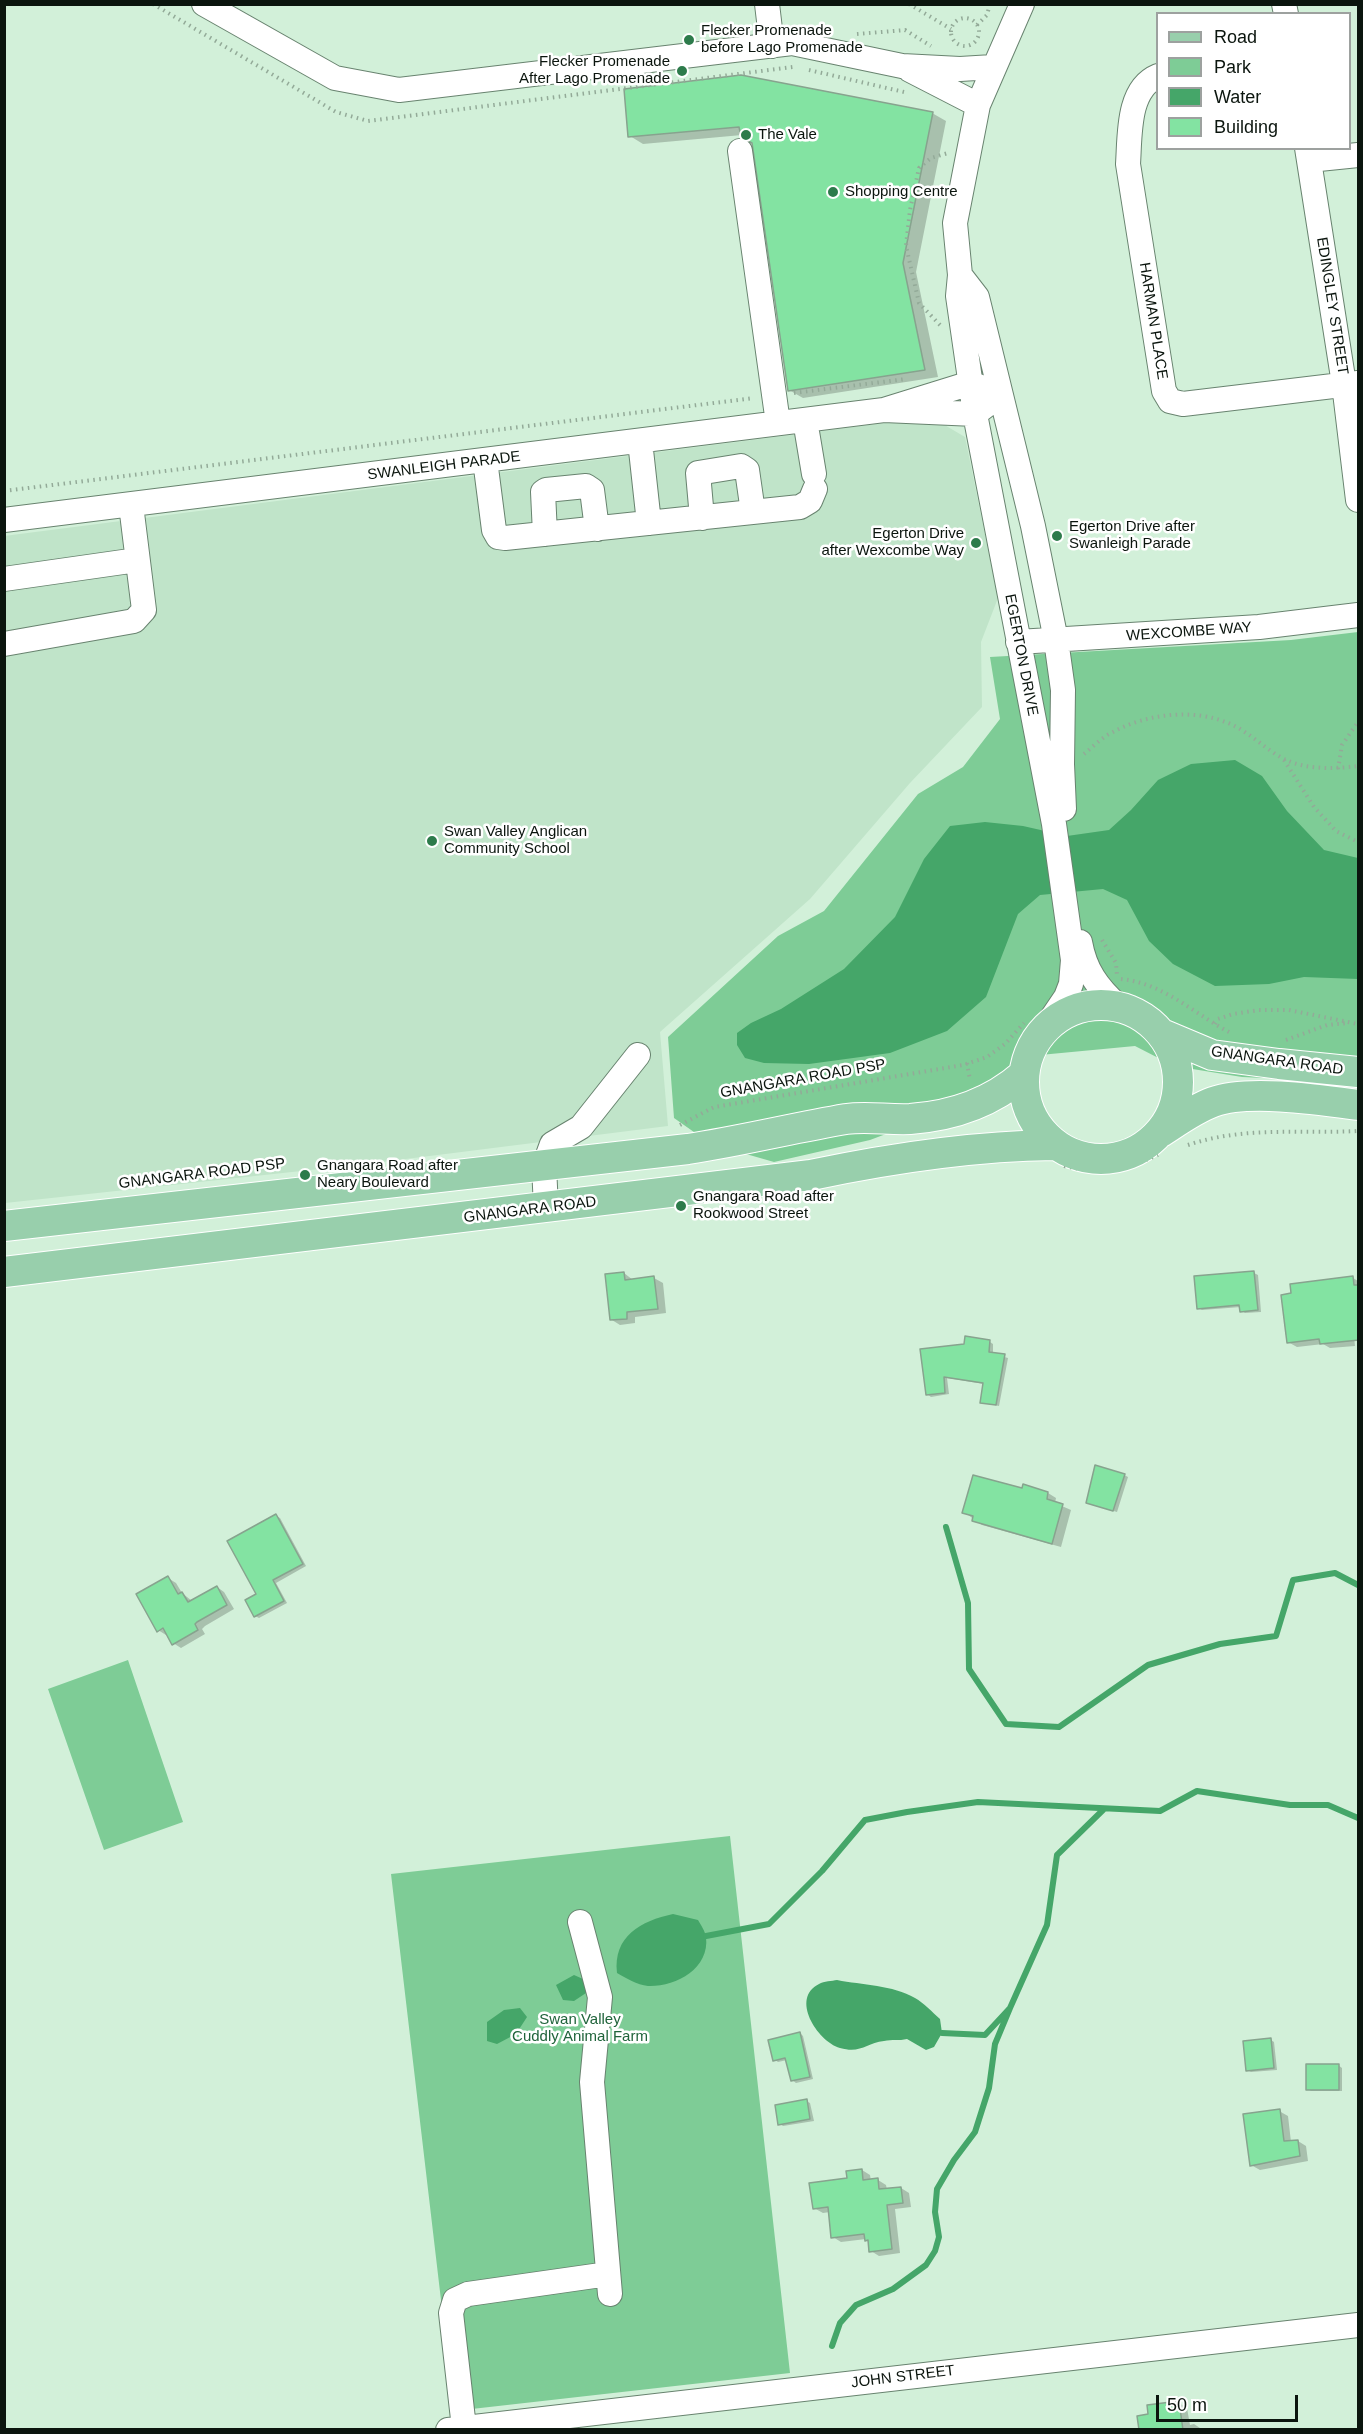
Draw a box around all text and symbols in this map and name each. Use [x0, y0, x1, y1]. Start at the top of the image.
legend [1156, 12, 1351, 150]
place label: Flecker Promenade before Lago Promenade [701, 22, 863, 57]
text: Road [1214, 27, 1257, 47]
marker: Flecker Promenade before Lago Promenade [682, 33, 696, 47]
place label: Flecker Promenade After Lago Promenade [519, 53, 670, 88]
text: Park [1214, 57, 1251, 77]
marker: Flecker Promenade After Lago Promenade [675, 64, 689, 78]
text: Water [1214, 87, 1261, 107]
text: Building [1214, 117, 1278, 137]
place label: The Vale [758, 126, 817, 144]
marker: The Vale [739, 128, 753, 142]
place label: Shopping Centre [845, 183, 958, 201]
marker: Shopping Centre [826, 185, 840, 199]
street label: EDINGLEY STREET [1312, 236, 1352, 376]
street label: HARMAN PLACE [1135, 261, 1171, 381]
street label: SWANLEIGH PARADE [366, 448, 522, 484]
place label: Egerton Drive after Swanleigh Parade [1069, 518, 1195, 553]
place label: Egerton Drive after Wexcombe Way [821, 525, 964, 560]
marker: Egerton Drive after Swanleigh Parade [1050, 529, 1064, 543]
marker: Egerton Drive after Wexcombe Way [969, 536, 983, 550]
street label: EGERTON DRIVE [1000, 593, 1042, 717]
street label: WEXCOMBE WAY [1126, 619, 1252, 645]
place label: Swan Valley Anglican Community School [444, 823, 587, 858]
marker: Swan Valley Anglican Community School [425, 834, 439, 848]
street label: GNANGARA ROAD [1210, 1043, 1344, 1079]
street label: GNANGARA ROAD PSP [719, 1056, 887, 1102]
street label: GNANGARA ROAD PSP [118, 1155, 286, 1193]
place label: Gnangara Road after Neary Boulevard [317, 1157, 458, 1192]
marker: Gnangara Road after Neary Boulevard [298, 1168, 312, 1182]
place label: Gnangara Road after Rookwood Street [693, 1188, 834, 1223]
street label: GNANGARA ROAD [463, 1193, 597, 1227]
marker: Gnangara Road after Rookwood Street [674, 1199, 688, 1213]
park label: Swan Valley Cuddly Animal Farm [512, 2011, 648, 2046]
street label: JOHN STREET [850, 2362, 956, 2392]
scale bar [1159, 2383, 1302, 2421]
text: 50 m [1167, 2395, 1207, 2415]

